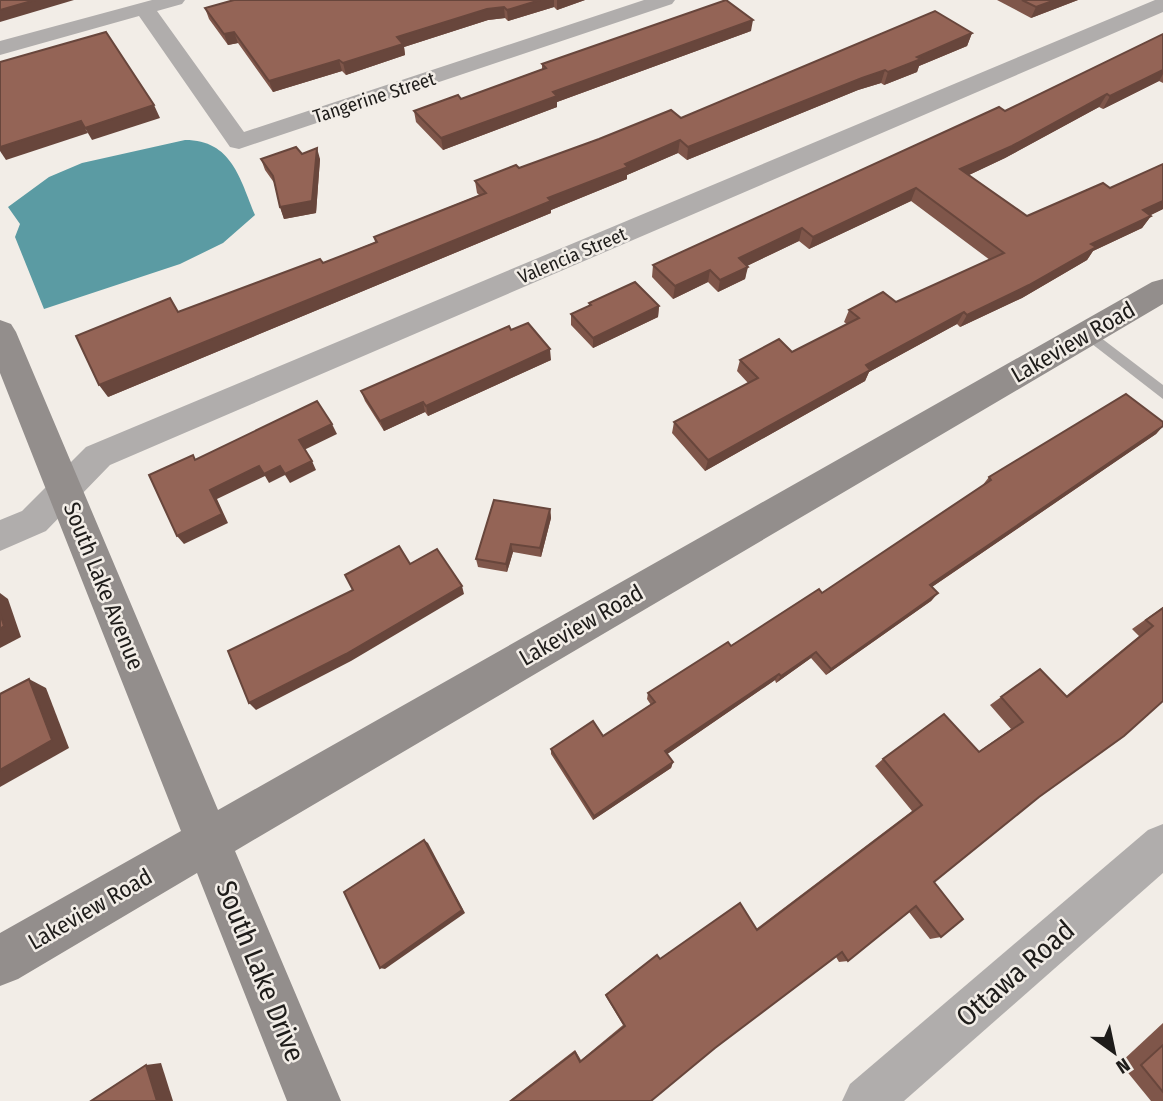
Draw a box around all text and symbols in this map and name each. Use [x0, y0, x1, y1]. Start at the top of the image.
street label: Tangerine Street [310, 67, 439, 128]
street label: Valencia Street [514, 222, 631, 289]
street label: Lakeview Road [1006, 295, 1140, 389]
street label: South Lake Avenue [58, 498, 150, 674]
street label: Lakeview Road [514, 578, 648, 672]
street label: Lakeview Road [23, 862, 157, 956]
street label: South Lake Drive [209, 876, 312, 1066]
street label: Ottawa Road [950, 913, 1081, 1034]
north arrow [1079, 1017, 1149, 1087]
text: N [1112, 1053, 1134, 1079]

